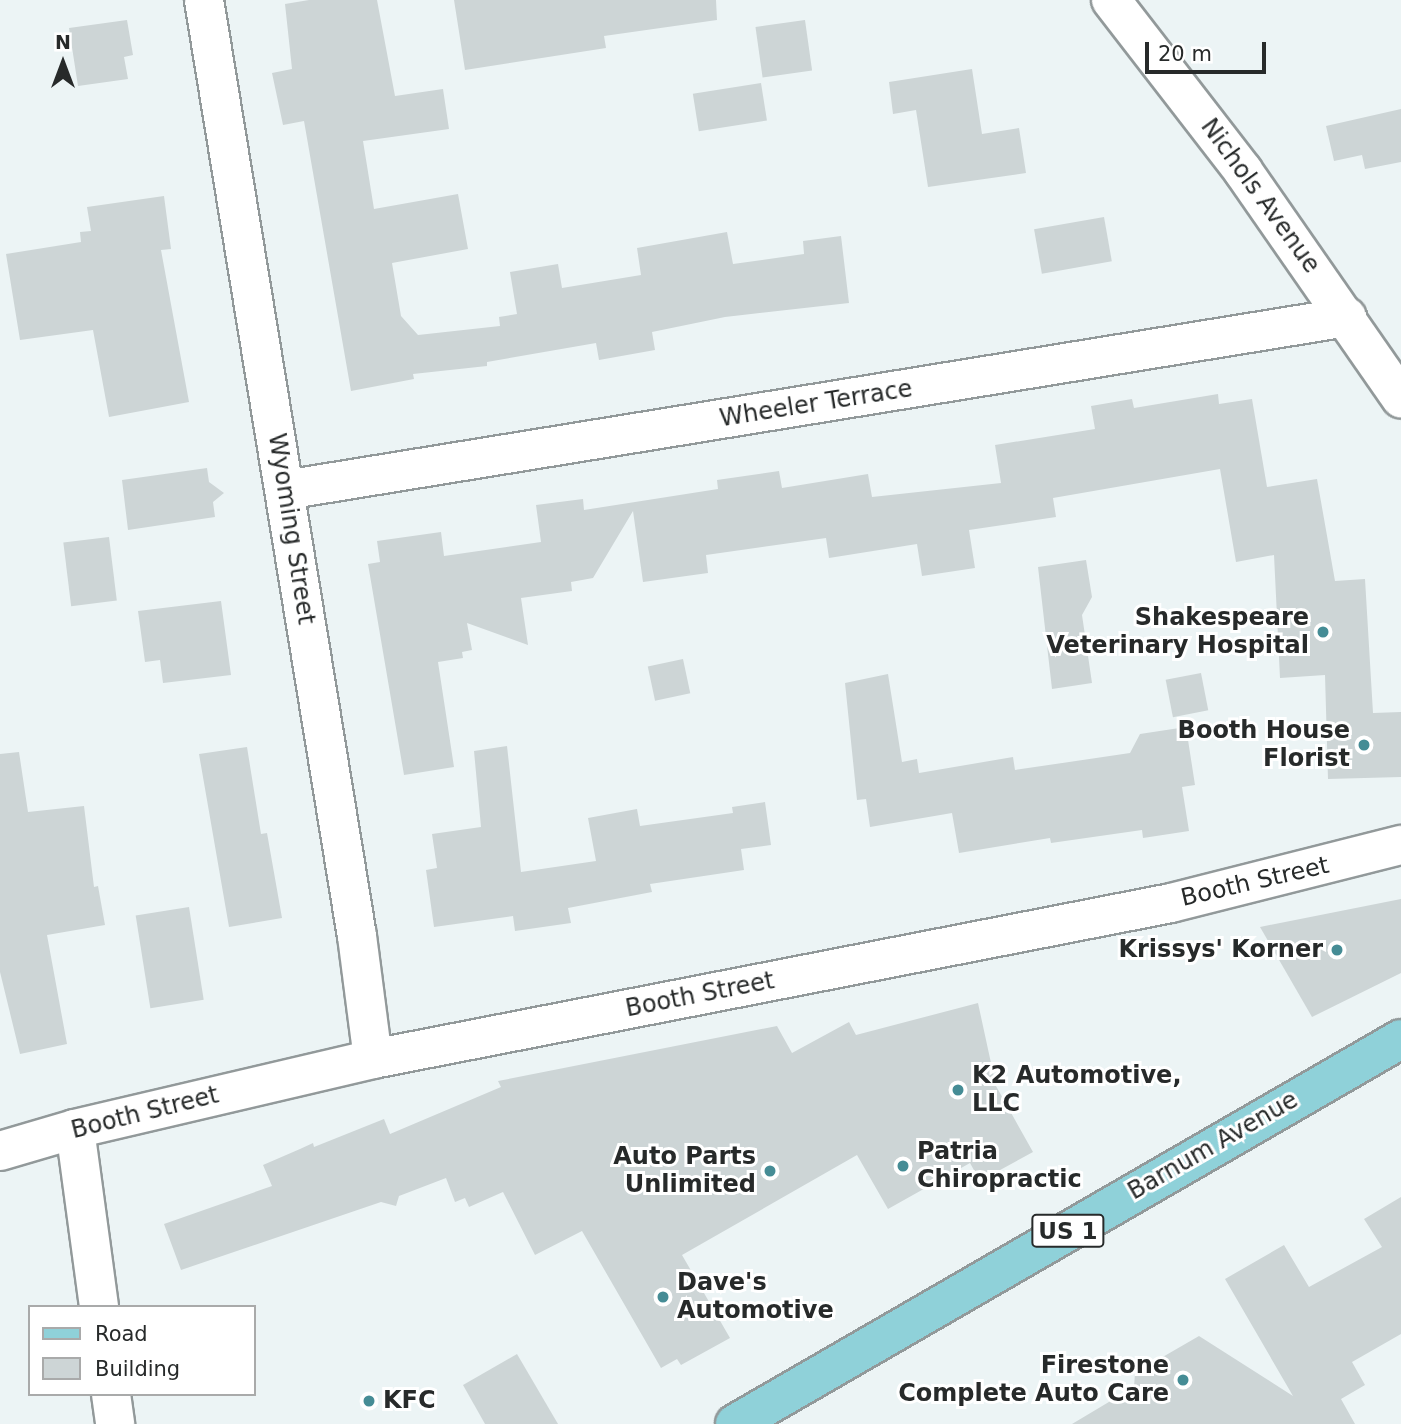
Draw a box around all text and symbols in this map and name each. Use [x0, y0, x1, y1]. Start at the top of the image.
north arrow [28, 28, 98, 98]
scale bar [1149, 28, 1270, 72]
text: N [55, 31, 71, 53]
text: 20 m [1158, 42, 1212, 66]
street label: Nichols Avenue [1194, 113, 1326, 279]
street label: Wheeler Terrace [718, 375, 914, 433]
street label: Wyoming Street [262, 431, 320, 627]
place label: Shakespeare Veterinary Hospital [1046, 604, 1309, 660]
marker: Shakespeare Veterinary Hospital [1315, 624, 1331, 640]
place label: Booth House Florist [1178, 717, 1350, 773]
marker: Booth House Florist [1356, 737, 1372, 753]
street label: Booth Street [1178, 851, 1332, 913]
place label: Krissys' Korner [1118, 936, 1323, 964]
marker: Krissys' Korner [1329, 942, 1345, 958]
street label: Booth Street [623, 966, 777, 1024]
place label: K2 Automotive, LLC [972, 1062, 1182, 1118]
street label: Booth Street [68, 1081, 222, 1145]
marker: K2 Automotive, LLC [950, 1082, 966, 1098]
street label: Barnum Avenue [1123, 1086, 1303, 1206]
place label: Patria Chiropractic [917, 1138, 1082, 1194]
place label: Auto Parts Unlimited [613, 1143, 756, 1199]
marker: Patria Chiropractic [895, 1158, 911, 1174]
marker: Auto Parts Unlimited [762, 1163, 778, 1179]
road number: US 1 [1031, 1212, 1105, 1250]
place label: Dave's Automotive [677, 1269, 834, 1325]
marker: Dave's Automotive [655, 1289, 671, 1305]
legend [28, 1305, 256, 1396]
text: Road [95, 1322, 148, 1346]
place label: Firestone Complete Auto Care [898, 1352, 1169, 1408]
text: Building [95, 1357, 180, 1381]
marker: Firestone Complete Auto Care [1175, 1372, 1191, 1388]
place label: KFC [383, 1387, 436, 1415]
marker: KFC [361, 1393, 377, 1409]

